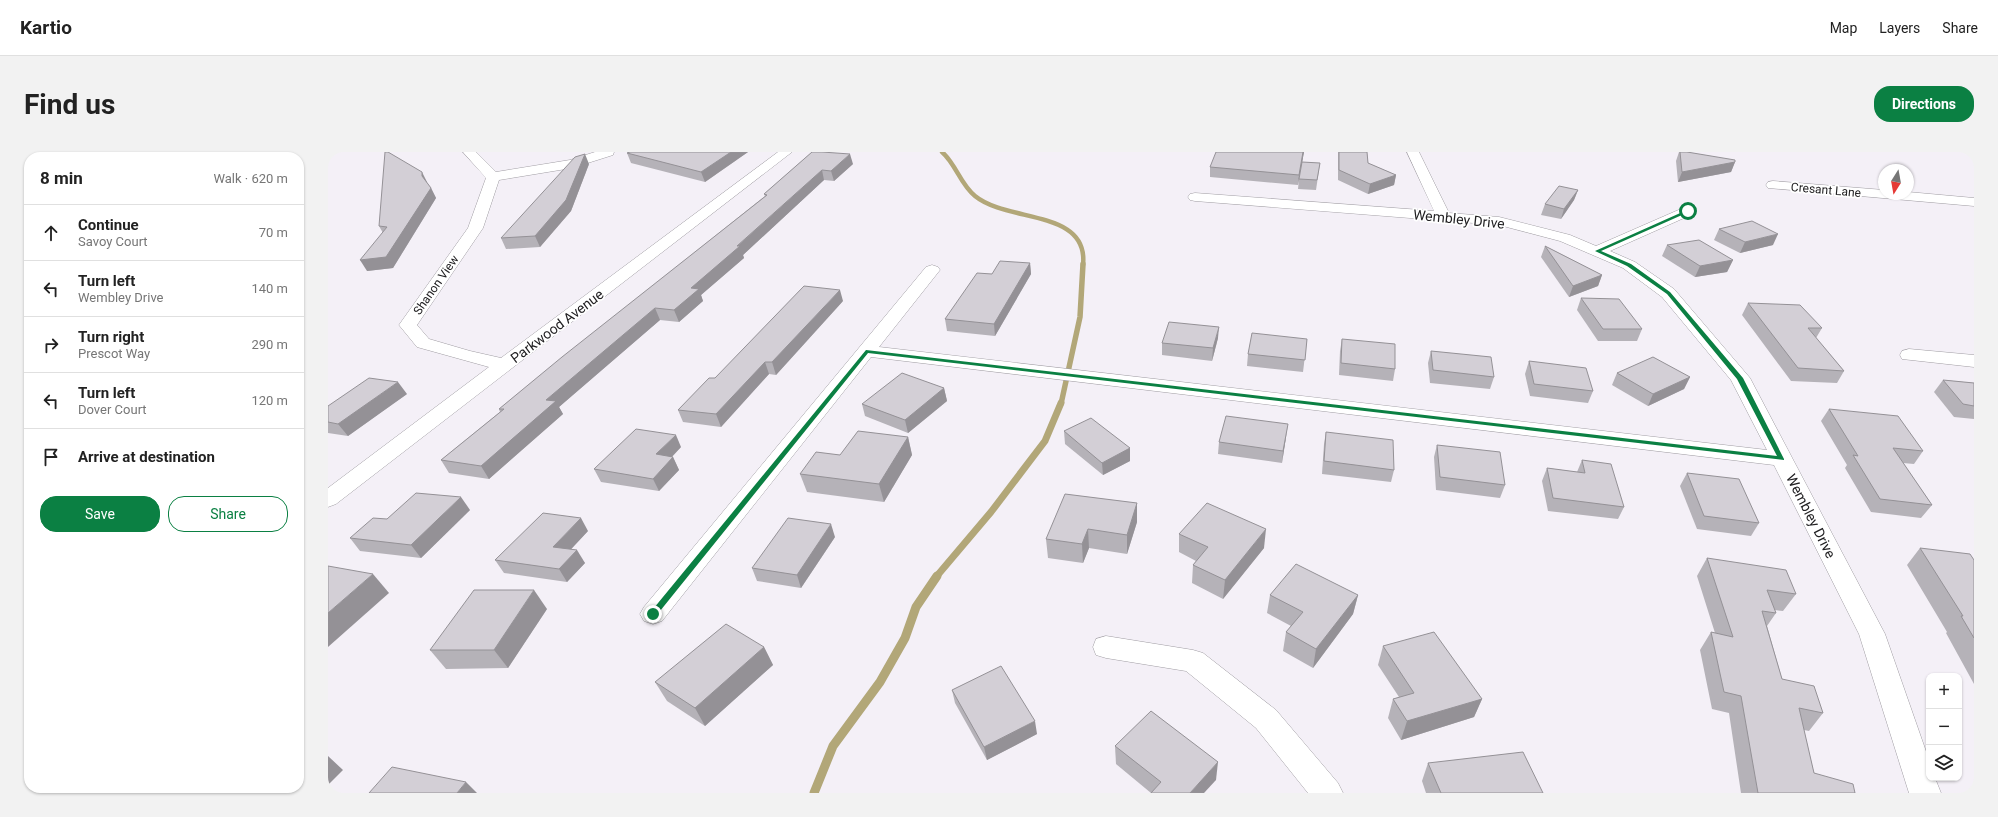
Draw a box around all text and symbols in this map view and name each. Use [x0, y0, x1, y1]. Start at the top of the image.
text: Kartio [20, 16, 72, 39]
text: Map [1830, 20, 1857, 36]
text: Layers [1879, 20, 1920, 36]
text: Share [1942, 20, 1978, 36]
button: Directions [1874, 86, 1974, 122]
text: Find us [24, 88, 115, 121]
north arrow [1878, 164, 1914, 200]
text: 8 min [40, 168, 83, 188]
text: Walk · 620 m [213, 171, 288, 186]
street label: Cresant Lane [1790, 180, 1862, 200]
route start [1679, 202, 1697, 220]
street label: Wembley Drive [1412, 206, 1506, 232]
text: Continue [78, 216, 139, 234]
icon: ahead [40, 222, 62, 244]
text: 70 m [259, 225, 288, 240]
text: Savoy Court [78, 234, 148, 249]
street label: Shanon View [410, 253, 462, 317]
text: Turn left [78, 272, 135, 290]
icon: left [40, 278, 62, 300]
text: 140 m [251, 281, 288, 296]
street label: Parkwood Avenue [508, 286, 606, 366]
text: Wembley Drive [78, 290, 163, 305]
text: Turn right [78, 328, 144, 346]
icon: right [40, 334, 62, 356]
text: 290 m [251, 337, 288, 352]
text: Prescot Way [78, 346, 150, 361]
text: Turn left [78, 384, 135, 402]
icon: left [40, 390, 62, 412]
text: 120 m [251, 393, 288, 408]
text: Dover Court [78, 402, 147, 417]
icon: arrive [40, 446, 62, 468]
text: Arrive at destination [78, 448, 215, 466]
street label: Wembley Drive [1783, 471, 1839, 561]
button: Save [40, 496, 160, 532]
button: Share [168, 496, 288, 532]
route end [644, 605, 662, 623]
map controls [1926, 673, 1962, 781]
button: + [1926, 673, 1962, 709]
button: − [1926, 709, 1962, 745]
button: layers [1926, 745, 1962, 781]

